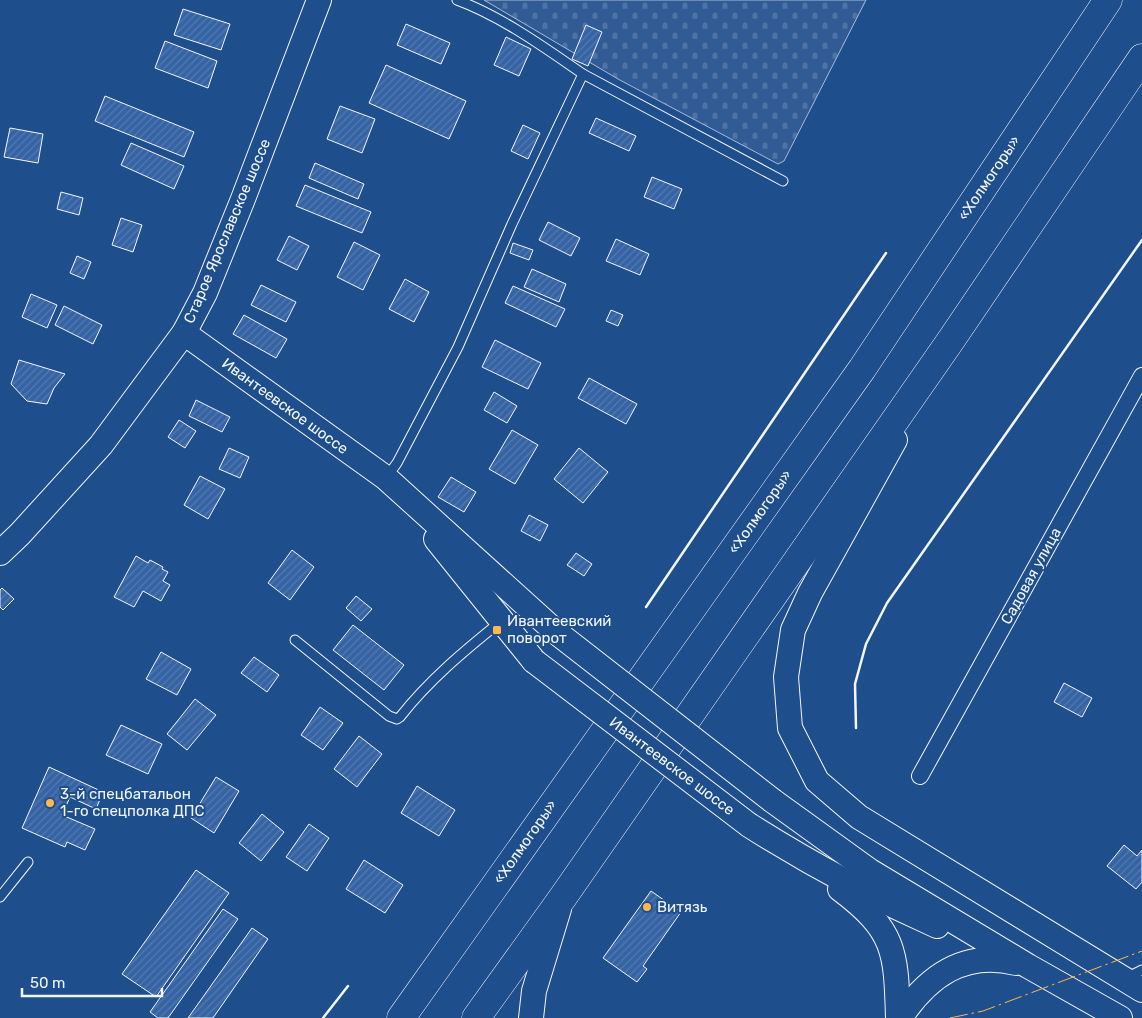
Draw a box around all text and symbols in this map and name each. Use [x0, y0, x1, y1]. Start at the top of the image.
street label: «Холмогоры» [954, 132, 1024, 224]
street label: Старое Ярославское шоссе [180, 136, 274, 326]
street label: Ивантеевское шоссе [218, 354, 352, 458]
street label: «Холмогоры» [724, 467, 796, 557]
street label: Садовая улица [997, 525, 1065, 627]
place label: Ивантеевский поворот [507, 612, 611, 647]
marker: Ивантеевский поворот [491, 624, 503, 636]
street label: Ивантеевское шоссе [606, 713, 738, 819]
place label: 3-й спецбатальон 1-го спецполка ДПС [60, 785, 204, 820]
marker: 3-й спецбатальон 1-го спецполка ДПС [44, 797, 56, 809]
street label: «Холмогоры» [489, 797, 561, 887]
place label: Витязь [657, 898, 708, 916]
marker: Витязь [641, 901, 653, 913]
scale bar [22, 966, 162, 998]
text: 50 m [30, 974, 65, 992]

